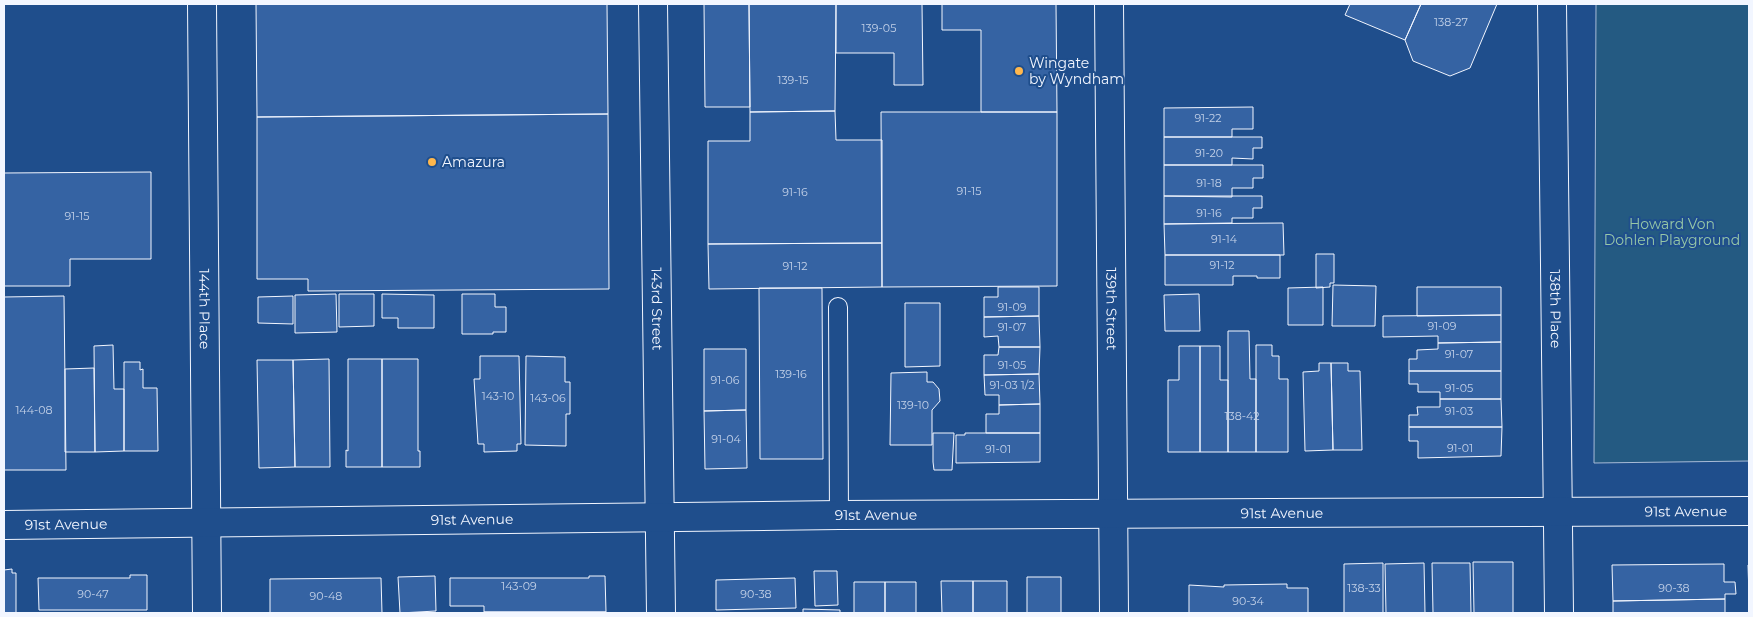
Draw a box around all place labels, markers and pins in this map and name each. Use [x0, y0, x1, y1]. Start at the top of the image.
place label: Wingate by Wyndham [1029, 54, 1124, 88]
marker: Wingate by Wyndham [1013, 65, 1025, 77]
place label: Amazura [442, 153, 505, 171]
marker: Amazura [426, 156, 438, 168]

